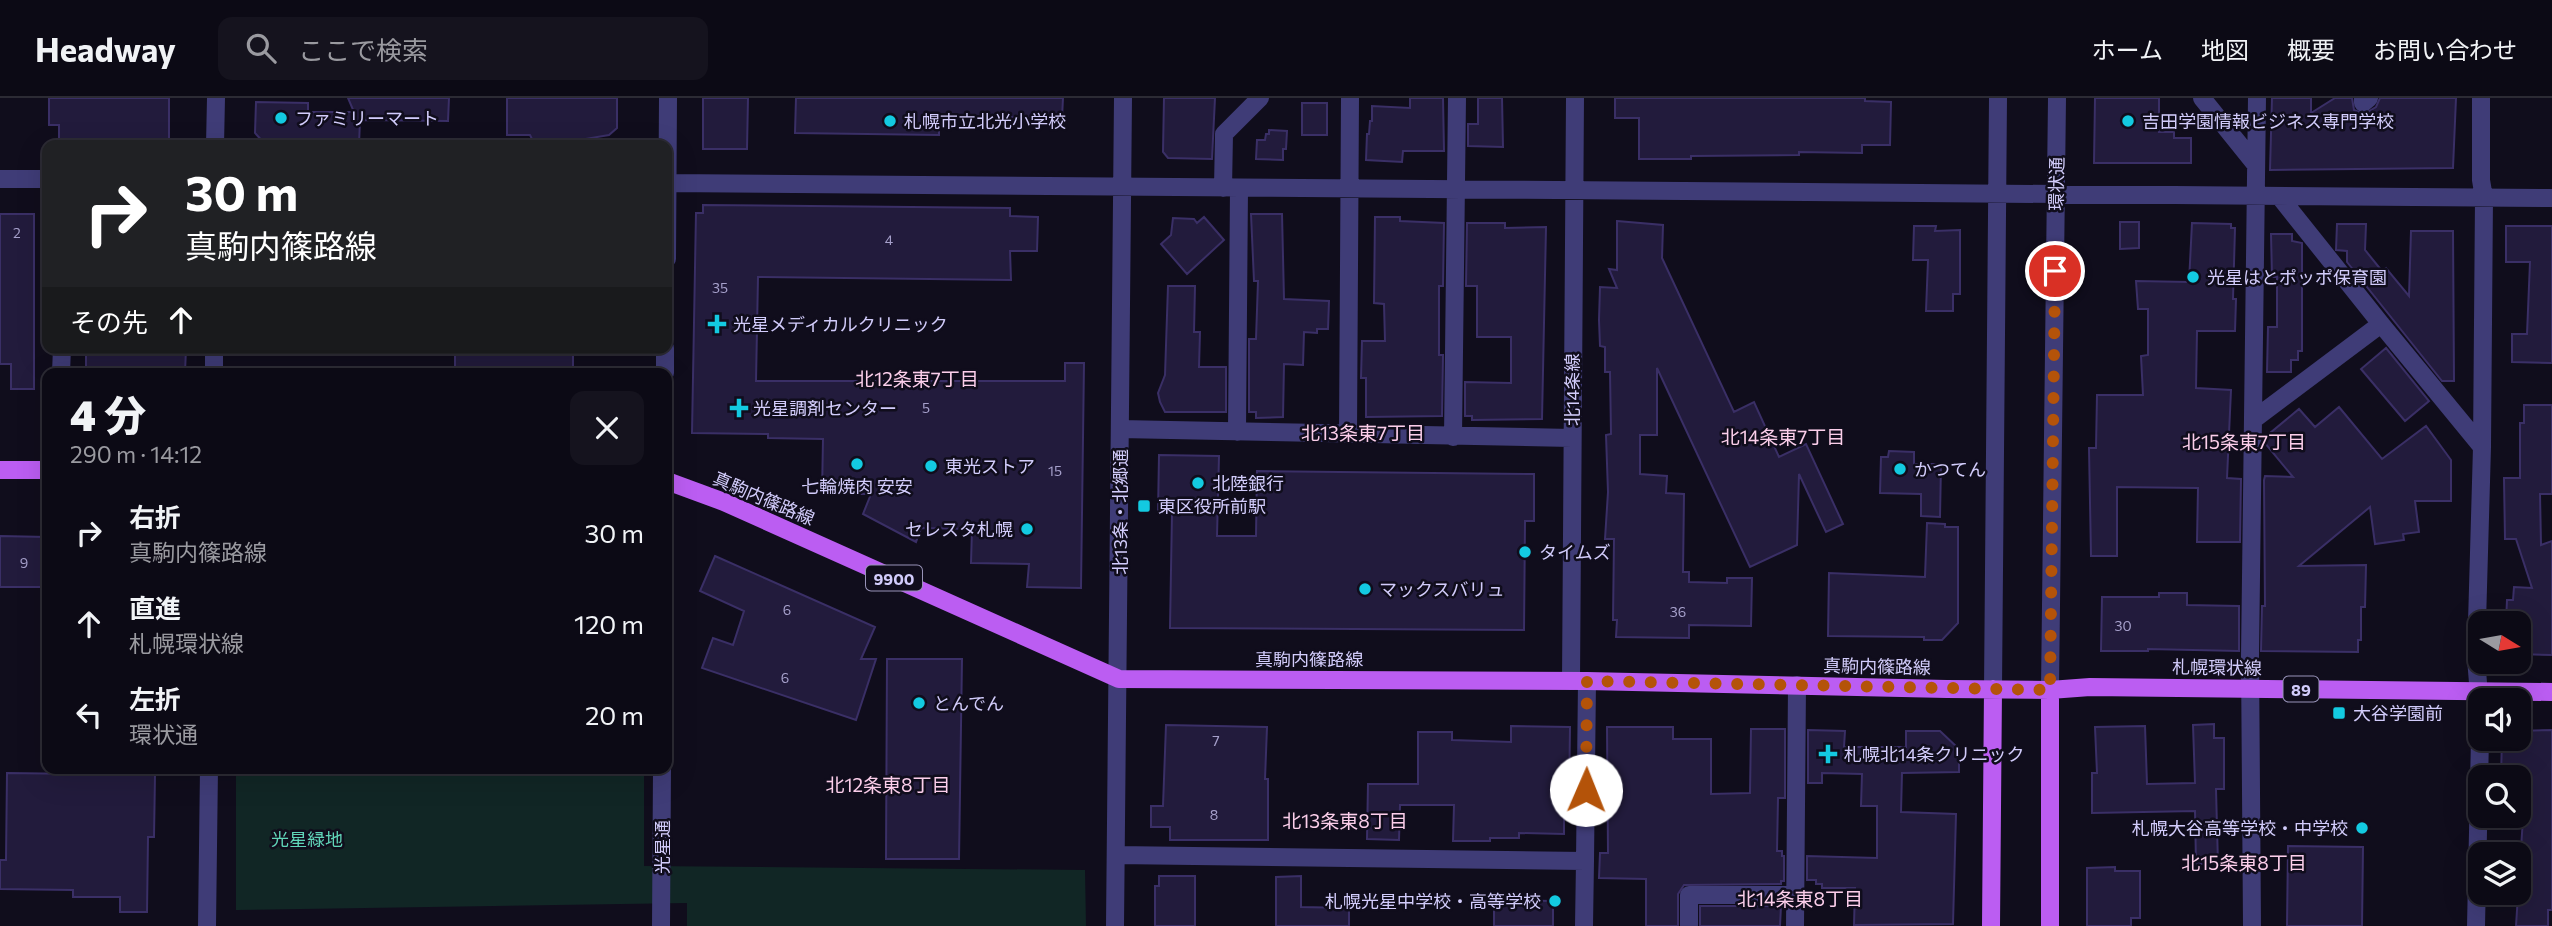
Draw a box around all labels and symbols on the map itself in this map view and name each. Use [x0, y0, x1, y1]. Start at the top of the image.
place label: ファミリーマート [295, 107, 439, 129]
marker: ファミリーマート [273, 110, 289, 126]
place label: 札幌市立北光小学校 [904, 110, 1066, 132]
place label: 吉田学園情報ビジネス専門学校 [2142, 110, 2394, 132]
marker: 札幌市立北光小学校 [882, 113, 898, 129]
marker: 吉田学園情報ビジネス専門学校 [2120, 113, 2136, 129]
street label: 環状通 [2045, 157, 2067, 211]
house number: 2 [13, 224, 21, 241]
house number: 4 [885, 231, 894, 248]
pin [2025, 241, 2085, 301]
place label: 光星はとポッポ保育園 [2207, 266, 2387, 288]
marker: 光星はとポッポ保育園 [2185, 269, 2201, 285]
house number: 35 [712, 279, 728, 296]
place label: 光星メディカルクリニック [733, 313, 948, 335]
marker: 光星メディカルクリニック [707, 314, 727, 334]
street label: 北14条線 [1561, 354, 1583, 426]
district label: 北12条東7丁目 [855, 367, 979, 390]
place label: 光星調剤センター [753, 397, 897, 419]
house number: 5 [922, 399, 930, 416]
marker: 光星調剤センター [731, 400, 747, 416]
district label: 北13条東7丁目 [1301, 421, 1425, 444]
district label: 北14条東7丁目 [1721, 425, 1845, 448]
district label: 北15条東7丁目 [2182, 430, 2306, 453]
street label: 北13条・北郷通 [1109, 449, 1131, 575]
place label: 東光ストア [945, 455, 1035, 477]
marker: 七輪焼肉 安安 [849, 456, 865, 472]
marker: 東光ストア [923, 458, 939, 474]
place label: かつてん [1914, 458, 1986, 480]
marker: かつてん [1892, 461, 1908, 477]
house number: 15 [1048, 462, 1062, 479]
street label: 真駒内篠路線 [710, 467, 818, 529]
place label: 北陸銀行 [1212, 472, 1284, 494]
place label: 七輪焼肉 安安 [801, 475, 913, 497]
marker: 北陸銀行 [1190, 475, 1206, 491]
place label: 東区役所前駅 [1158, 495, 1266, 517]
marker: 東区役所前駅 [1136, 498, 1152, 514]
place label: セレスタ札幌 [905, 518, 1013, 540]
marker: セレスタ札幌 [1019, 521, 1035, 537]
place label: タイムズ [1539, 541, 1611, 563]
marker: タイムズ [1517, 544, 1533, 560]
house number: 9 [20, 554, 28, 571]
road number: 9900 [866, 565, 922, 590]
place label: マックスバリュ [1379, 578, 1504, 600]
marker: マックスバリュ [1357, 581, 1373, 597]
house number: 6 [783, 601, 791, 618]
house number: 36 [1670, 603, 1686, 620]
north arrow [2468, 611, 2530, 674]
house number: 30 [2114, 617, 2132, 634]
street label: 真駒内篠路線 [1255, 648, 1363, 670]
street label: 真駒内篠路線 [1823, 654, 1931, 678]
street label: 札幌環状線 [2172, 655, 2262, 679]
house number: 6 [781, 669, 789, 686]
road number: 89 [2284, 676, 2318, 702]
place label: とんでん [933, 692, 1004, 714]
marker: とんでん [911, 695, 927, 711]
place label: 大谷学園前 [2353, 702, 2443, 724]
marker: 大谷学園前 [2331, 705, 2347, 721]
house number: 7 [1212, 732, 1220, 749]
place label: 札幌北14条クリニック [1844, 743, 2025, 765]
marker: 札幌北14条クリニック [1818, 744, 1838, 764]
position arrow [1549, 753, 1623, 827]
district label: 北12条東8丁目 [825, 773, 951, 796]
house number: 8 [1210, 806, 1218, 823]
district label: 北13条東8丁目 [1282, 809, 1408, 832]
place label: 札幌大谷高等学校・中学校 [2132, 817, 2348, 839]
street label: 光星通 [651, 820, 673, 874]
marker: 札幌大谷高等学校・中学校 [2354, 820, 2370, 836]
park label: 光星緑地 [271, 828, 343, 850]
district label: 北15条東8丁目 [2181, 851, 2307, 874]
district label: 北14条東8丁目 [1737, 887, 1863, 910]
place label: 札幌光星中学校・高等学校 [1325, 890, 1541, 912]
marker: 札幌光星中学校・高等学校 [1547, 893, 1563, 909]

